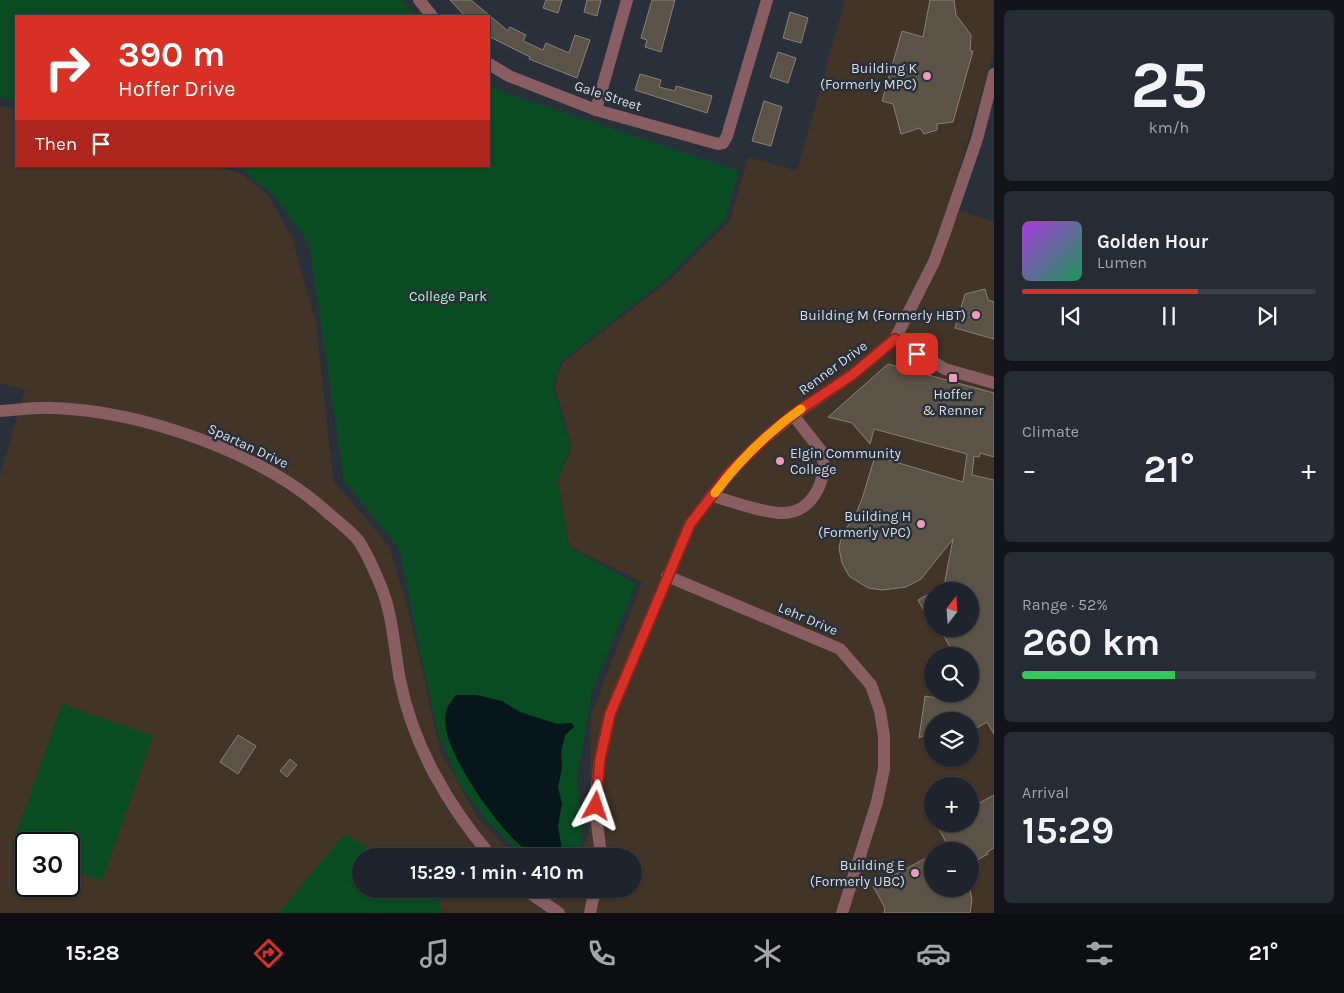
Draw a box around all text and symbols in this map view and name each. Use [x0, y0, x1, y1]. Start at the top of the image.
text: 390 m [118, 34, 225, 75]
icon: right [35, 35, 100, 100]
text: 25 [1130, 47, 1208, 123]
place label: Building K (Formerly MPC) [820, 60, 917, 93]
marker: Building K (Formerly MPC) [921, 70, 933, 82]
text: Hoffer Drive [118, 76, 236, 102]
street label: Gale Street [572, 77, 644, 115]
text: km/h [1149, 118, 1189, 137]
icon: arrive [87, 130, 115, 158]
text: Then [35, 133, 77, 155]
text: Golden Hour [1097, 231, 1208, 253]
text: Lumen [1097, 253, 1147, 272]
park label: College Park [409, 288, 487, 305]
icon: previous [1057, 302, 1085, 330]
icon: pause [1155, 302, 1183, 330]
icon: next [1253, 302, 1281, 330]
place label: Building M (Formerly HBT) [800, 307, 966, 324]
marker: Building M (Formerly HBT) [970, 309, 982, 321]
pin [896, 333, 938, 375]
street label: Renner Drive [795, 337, 871, 399]
icon: arrive [903, 340, 931, 368]
marker: Hoffer & Renner [947, 372, 959, 384]
place label: Hoffer & Renner [922, 386, 984, 419]
street label: Spartan Drive [205, 420, 291, 472]
text: Climate [1022, 422, 1079, 441]
place label: Elgin Community College [790, 445, 901, 478]
text: 21° [1143, 447, 1195, 492]
text: − [1022, 453, 1037, 486]
text: + [1301, 453, 1316, 486]
marker: Elgin Community College [774, 455, 786, 467]
place label: Building H (Formerly VPC) [818, 508, 911, 541]
marker: Building H (Formerly VPC) [915, 518, 927, 530]
north arrow [924, 582, 979, 638]
map controls [924, 582, 979, 897]
text: Range · 52% [1022, 595, 1108, 614]
street label: Lehr Drive [776, 599, 840, 639]
text: 260 km [1022, 620, 1160, 665]
button: search [924, 647, 979, 702]
button: layers [924, 712, 979, 767]
button: + [924, 777, 979, 832]
position arrow [569, 779, 621, 831]
text: Arrival [1022, 783, 1069, 802]
text: 15:29 [1022, 808, 1114, 853]
speed limit sign: 30 [15, 832, 80, 897]
button: − [924, 842, 979, 897]
place label: Building E (Formerly UBC) [810, 857, 905, 890]
text: 15:29 · 1 min · 410 m [410, 862, 584, 884]
marker: Building E (Formerly UBC) [909, 867, 921, 879]
icon: directions [251, 936, 286, 971]
icon: music [417, 936, 452, 971]
icon: phone [584, 936, 619, 971]
icon: climate [750, 936, 785, 971]
icon: car [916, 936, 951, 971]
icon: filters [1082, 936, 1117, 971]
text: 15:28 [66, 940, 120, 966]
text: 21° [1249, 940, 1278, 966]

